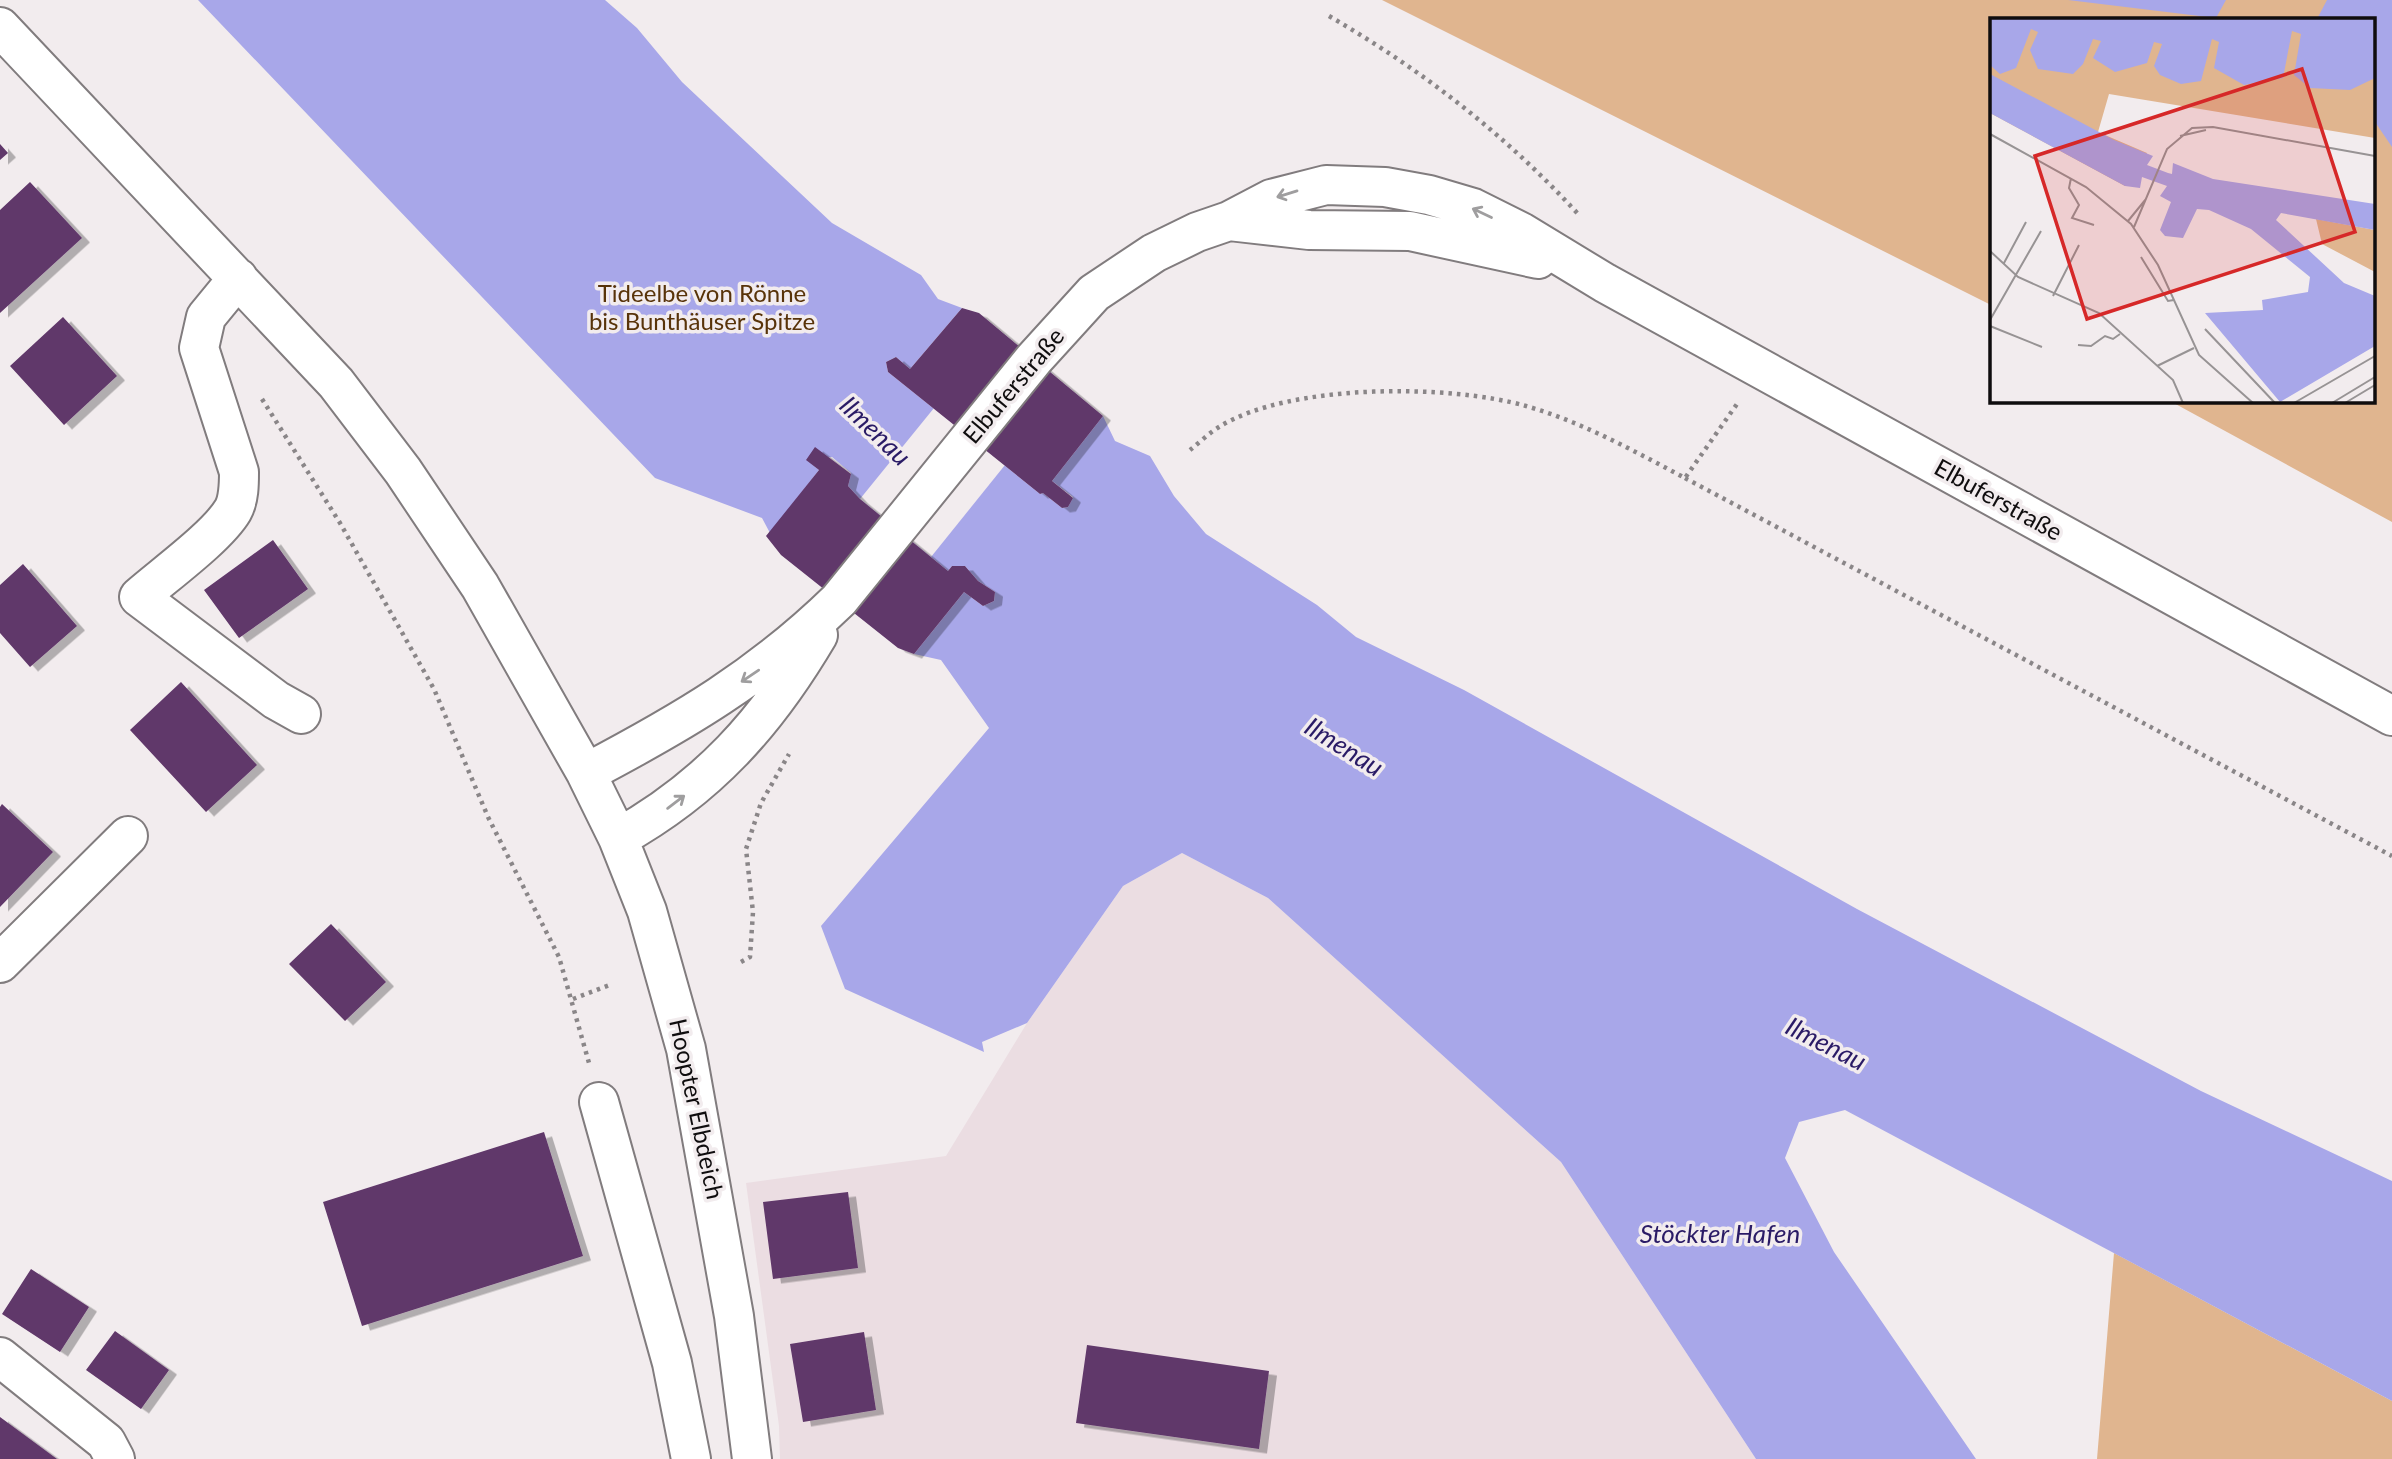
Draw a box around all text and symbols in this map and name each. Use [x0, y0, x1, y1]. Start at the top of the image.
inset map [1990, 18, 2374, 402]
one-way arrow [1276, 189, 1298, 202]
one-way arrow [1471, 206, 1493, 219]
park label: Tideelbe von Rönne bis Bunthäuser Spitze [589, 278, 815, 335]
street label: Elbuferstraße [956, 321, 1069, 449]
water label: Ilmenau [834, 389, 918, 472]
street label: Elbuferstraße [1930, 452, 2068, 546]
one-way arrow [741, 669, 760, 683]
water label: Ilmenau [1299, 710, 1390, 783]
one-way arrow [667, 795, 685, 810]
water label: Ilmenau [1781, 1009, 1872, 1077]
street label: Hoopter Elbdeich [664, 1016, 731, 1202]
water label: Stöckter Hafen [1640, 1217, 1800, 1249]

